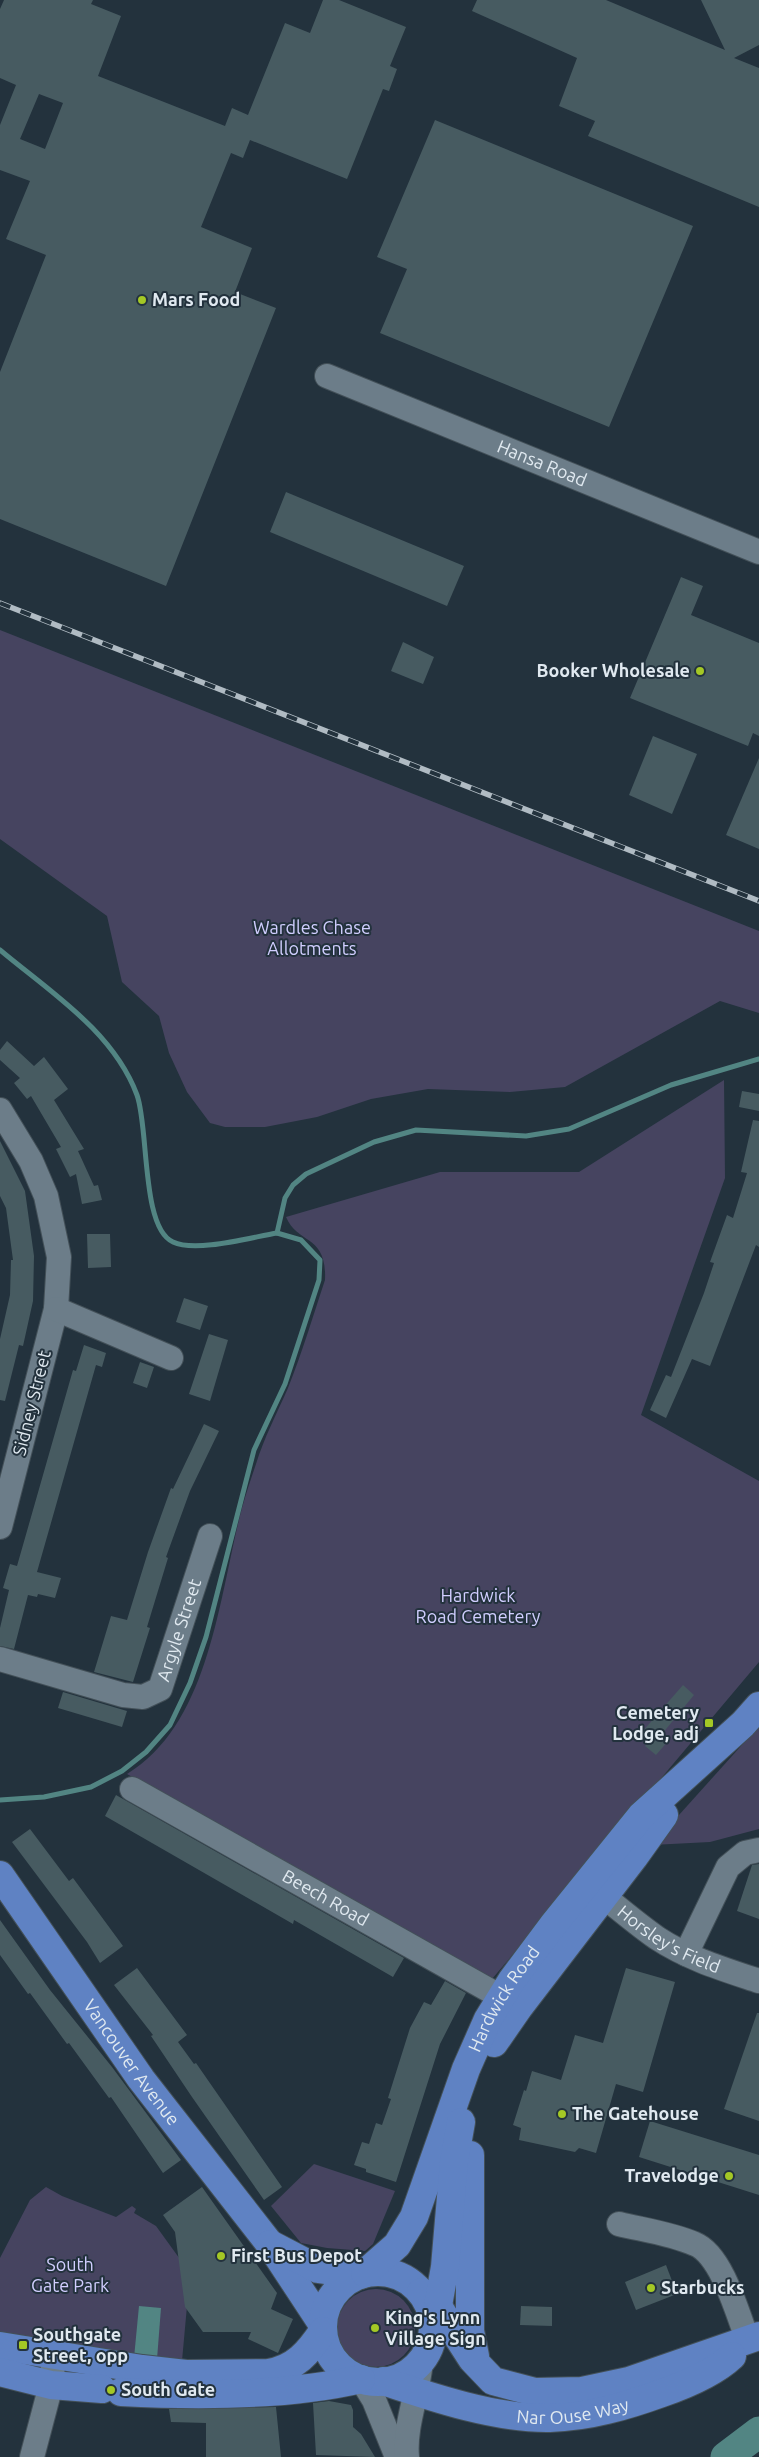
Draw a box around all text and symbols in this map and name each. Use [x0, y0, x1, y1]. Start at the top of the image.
place label: Mars Food [152, 289, 240, 309]
marker: Mars Food [136, 294, 148, 306]
street label: Hansa Road [495, 435, 590, 490]
place label: Booker Wholesale [537, 660, 690, 680]
marker: Booker Wholesale [694, 665, 706, 677]
park label: Wardles Chase Allotments [253, 917, 371, 958]
street label: Sidney Street [8, 1348, 54, 1457]
street label: Argyle Street [152, 1576, 204, 1684]
park label: Hardwick Road Cemetery [416, 1585, 541, 1626]
place label: Cemetery Lodge, adj [612, 1702, 699, 1743]
marker: Cemetery Lodge, adj [703, 1717, 715, 1729]
street label: Beech Road [279, 1865, 372, 1929]
street label: Horsley's Field [614, 1901, 723, 1976]
street label: Hardwick Road [464, 1942, 543, 2055]
street label: Vancouver Avenue [80, 1995, 184, 2129]
place label: The Gatehouse [572, 2103, 699, 2123]
marker: The Gatehouse [556, 2108, 568, 2120]
place label: Travelodge [625, 2165, 719, 2185]
marker: Travelodge [723, 2170, 735, 2182]
place label: First Bus Depot [231, 2245, 362, 2265]
marker: First Bus Depot [215, 2250, 227, 2262]
park label: South Gate Park [31, 2254, 109, 2295]
place label: Starbucks [661, 2277, 745, 2297]
marker: Starbucks [645, 2282, 657, 2294]
place label: King's Lynn Village Sign [385, 2307, 486, 2348]
marker: King's Lynn Village Sign [369, 2322, 381, 2334]
place label: Southgate Street, opp [33, 2324, 128, 2365]
marker: Southgate Street, opp [17, 2339, 29, 2351]
place label: South Gate [121, 2379, 215, 2399]
marker: South Gate [105, 2384, 117, 2396]
street label: Nar Ouse Way [516, 2394, 631, 2427]

